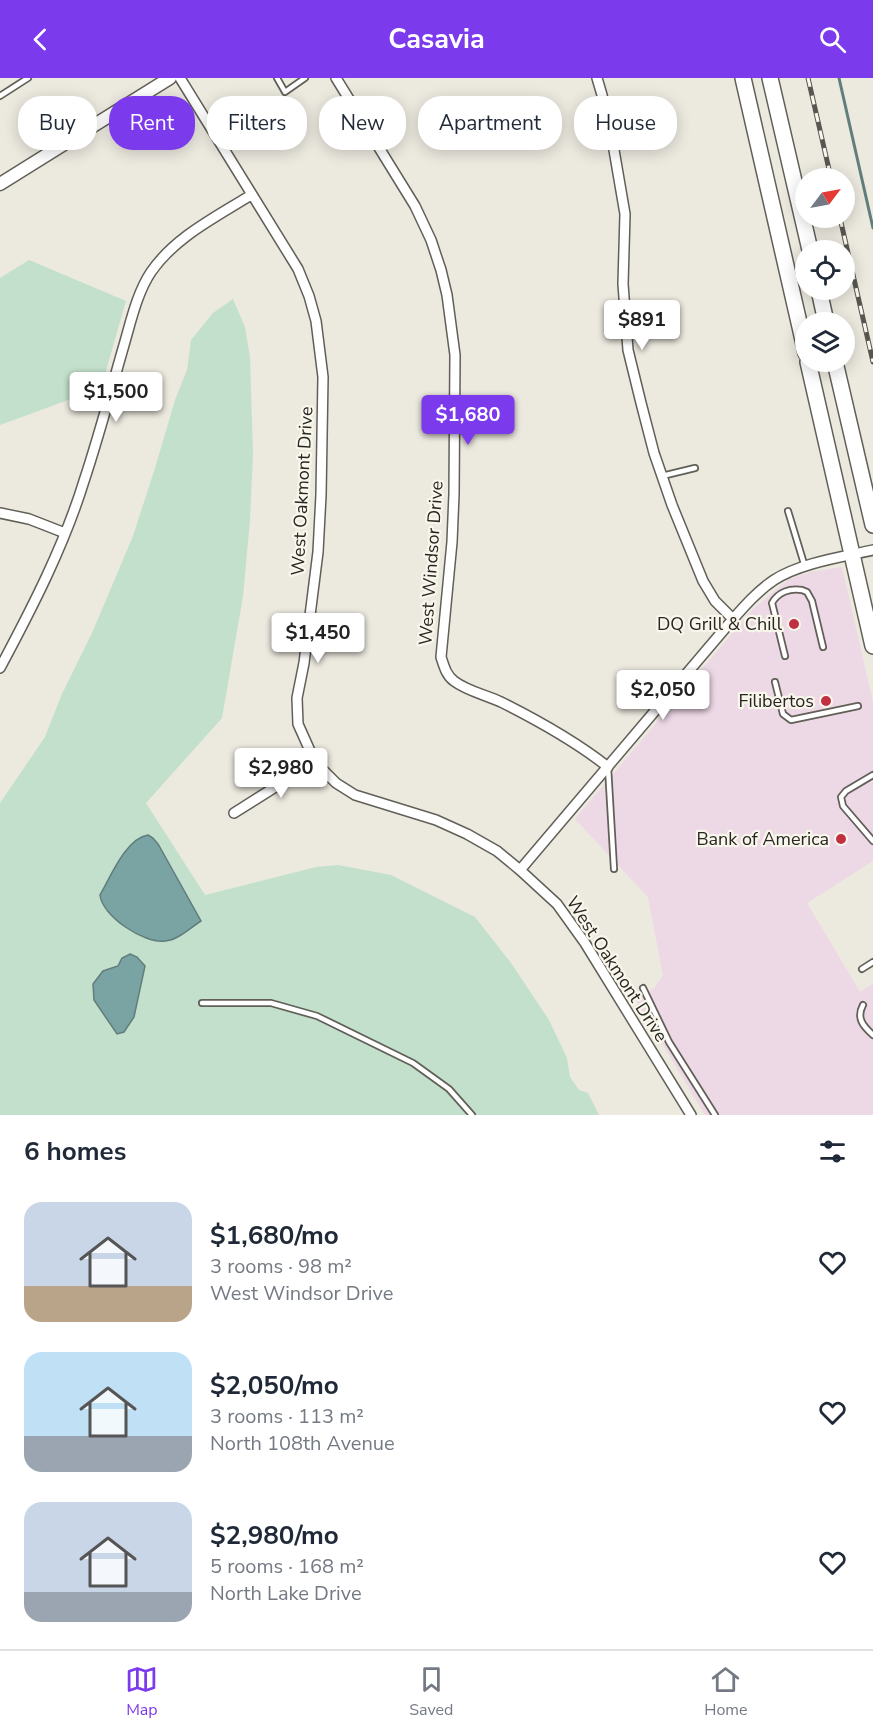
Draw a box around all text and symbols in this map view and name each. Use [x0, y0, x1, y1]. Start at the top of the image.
text: Casavia [388, 21, 485, 58]
icon: back [24, 23, 57, 56]
icon: search [816, 23, 849, 56]
chip: Buy [18, 96, 97, 150]
chip: Rent [109, 96, 195, 150]
chip: Filters [207, 96, 307, 150]
chip: New [319, 96, 406, 150]
chip: Apartment [418, 96, 562, 150]
chip: House [574, 96, 677, 150]
north arrow [795, 168, 855, 228]
map controls [795, 168, 855, 372]
button: locate [795, 240, 855, 300]
pin: $891 [606, 300, 678, 351]
text: $891 [618, 306, 666, 333]
button: layers [795, 312, 855, 372]
pin: $1,500 [67, 372, 165, 423]
text: $1,500 [84, 378, 148, 405]
pin: $1,680 [419, 395, 517, 446]
text: $1,680 [436, 401, 500, 428]
street label: West Oakmont Drive [286, 406, 318, 576]
street label: West Windsor Drive [413, 480, 449, 646]
place label: DQ Grill & Chill [657, 612, 783, 636]
pin: $1,450 [269, 613, 367, 664]
marker: DQ Grill & Chill [787, 617, 801, 631]
text: $1,450 [286, 619, 350, 646]
pin: $2,050 [614, 670, 712, 721]
text: $2,050 [631, 676, 695, 703]
place label: Filibertos [739, 689, 814, 713]
marker: Filibertos [819, 694, 833, 708]
pin: $2,980 [232, 748, 330, 799]
text: $2,980 [249, 754, 313, 781]
place label: Bank of America [696, 827, 829, 851]
marker: Bank of America [834, 832, 848, 846]
street label: West Oakmont Drive [561, 891, 673, 1047]
text: 6 homes [24, 1134, 126, 1169]
icon: filters [816, 1135, 849, 1168]
text: $1,680/mo [210, 1218, 339, 1253]
icon: home [72, 1226, 144, 1298]
icon: heart [816, 1246, 849, 1279]
text: 3 rooms · 98 m² [210, 1253, 352, 1280]
text: West Windsor Drive [210, 1280, 393, 1307]
text: $2,050/mo [210, 1368, 339, 1403]
icon: home [72, 1376, 144, 1448]
icon: heart [816, 1396, 849, 1429]
text: 3 rooms · 113 m² [210, 1403, 364, 1430]
text: North 108th Avenue [210, 1430, 395, 1457]
text: $2,980/mo [210, 1518, 339, 1553]
icon: home [72, 1526, 144, 1598]
icon: heart [816, 1546, 849, 1579]
text: 5 rooms · 168 m² [210, 1553, 364, 1580]
text: North Lake Drive [210, 1580, 362, 1607]
tab: Map [125, 1663, 158, 1721]
tab: Saved [409, 1663, 453, 1721]
tab: Home [704, 1663, 748, 1721]

